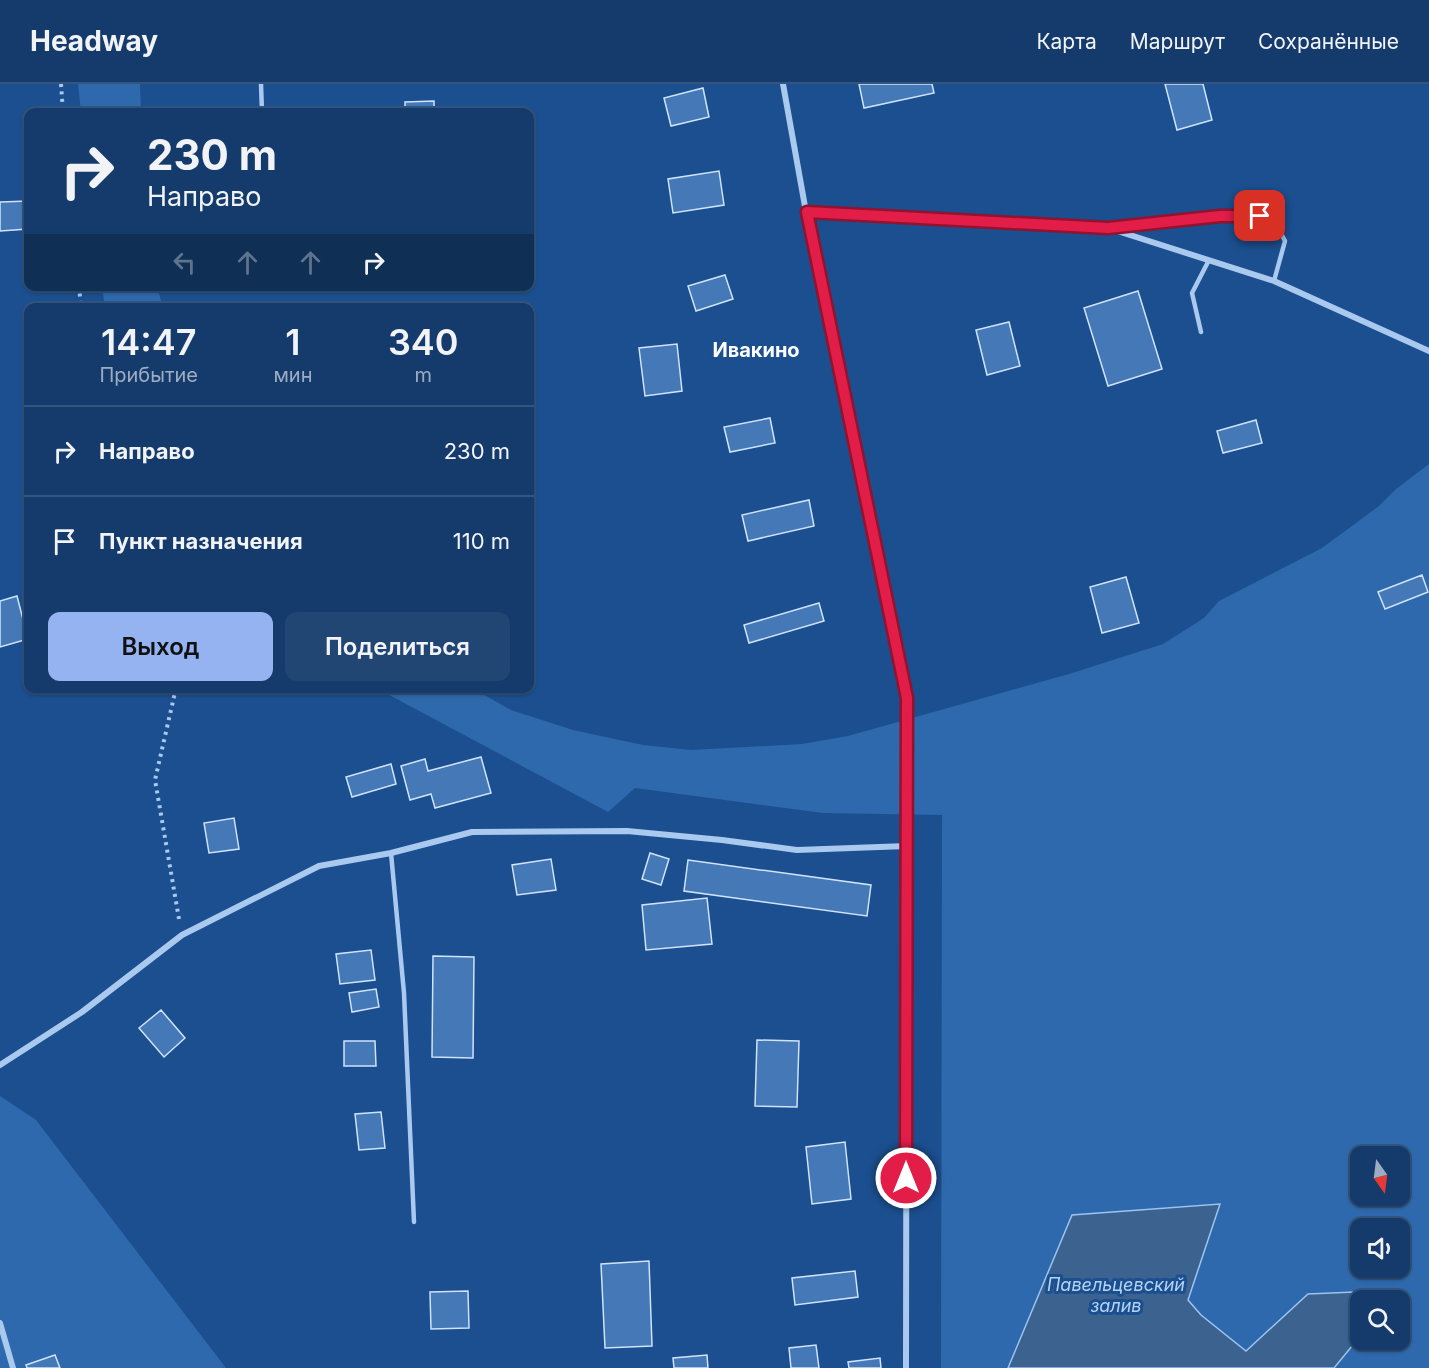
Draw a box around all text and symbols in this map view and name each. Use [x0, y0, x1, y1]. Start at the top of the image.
text: Headway [30, 24, 158, 58]
text: Карта [1036, 29, 1097, 54]
text: Маршрут [1130, 29, 1225, 54]
text: Сохранённые [1258, 29, 1399, 54]
text: 230 m [147, 129, 277, 180]
icon: right [48, 132, 126, 210]
text: Направо [147, 180, 262, 213]
pin [1234, 190, 1285, 241]
icon: arrive [1243, 199, 1276, 232]
icon: left [168, 246, 201, 279]
icon: ahead [231, 246, 264, 279]
icon: ahead [294, 246, 327, 279]
icon: right [357, 246, 390, 279]
text: 14:47 [101, 320, 196, 364]
text: 1 [285, 320, 301, 364]
text: 340 [388, 320, 459, 364]
district label: Ивакино [712, 338, 800, 362]
text: Прибытие [99, 363, 198, 387]
text: мин [273, 363, 313, 387]
text: m [414, 363, 432, 387]
icon: right [48, 435, 81, 468]
text: Направо [99, 438, 195, 464]
text: 230 m [444, 438, 510, 464]
icon: arrive [48, 525, 81, 558]
text: Пункт назначения [99, 528, 303, 554]
text: 110 m [453, 528, 510, 554]
button: Выход [48, 612, 273, 681]
button: Поделиться [285, 612, 510, 681]
position arrow [874, 1146, 938, 1210]
north arrow [1350, 1146, 1410, 1206]
map controls [1350, 1146, 1410, 1350]
button: sound [1350, 1218, 1410, 1278]
water label: Павельцевский залив [1047, 1274, 1185, 1316]
button: search [1350, 1290, 1410, 1350]

